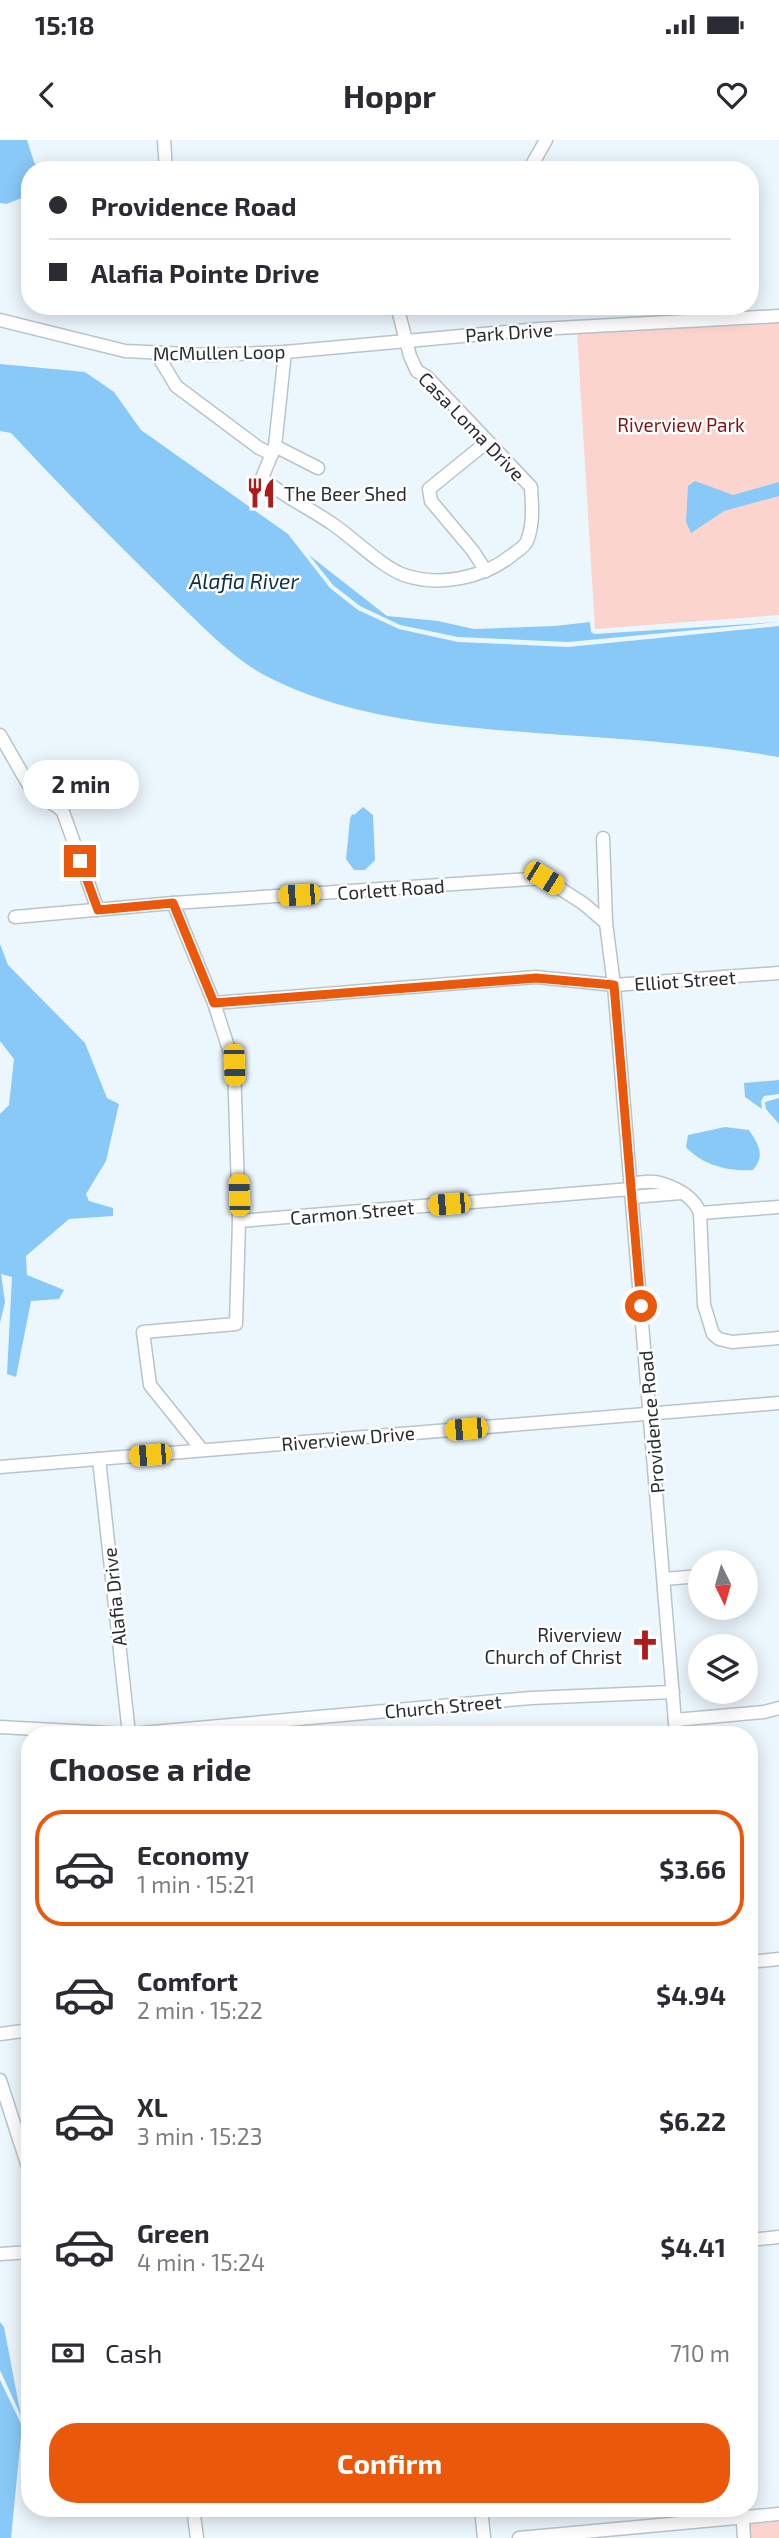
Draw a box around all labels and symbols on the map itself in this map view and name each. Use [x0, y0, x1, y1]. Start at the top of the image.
street label: Park Drive [464, 317, 554, 347]
street label: McMullen Loop [153, 339, 285, 365]
street label: Casa Loma Drive [414, 367, 530, 485]
park label: Riverview Park [617, 413, 745, 436]
restaurant icon: The Beer Shed [244, 476, 278, 510]
place label: The Beer Shed [284, 482, 407, 505]
water label: Alafia River [188, 568, 299, 593]
callout: 2 min [22, 760, 138, 808]
route end [64, 845, 96, 877]
car [521, 858, 568, 898]
street label: Corlett Road [337, 874, 445, 904]
car [278, 883, 321, 907]
street label: Elliot Street [633, 965, 737, 995]
car [223, 1044, 246, 1086]
car [228, 1174, 251, 1216]
car [428, 1192, 471, 1216]
street label: Carmon Street [289, 1195, 415, 1229]
route start [625, 1290, 657, 1322]
street label: Providence Road [633, 1350, 669, 1494]
car [445, 1417, 488, 1441]
street label: Riverview Drive [280, 1421, 416, 1455]
car [129, 1443, 172, 1467]
street label: Alafia Drive [97, 1546, 131, 1648]
north arrow [688, 1550, 758, 1620]
place label: Riverview Church of Christ [484, 1623, 622, 1668]
church icon: Riverview Church of Christ [628, 1628, 662, 1662]
street label: Church Street [383, 1689, 503, 1723]

